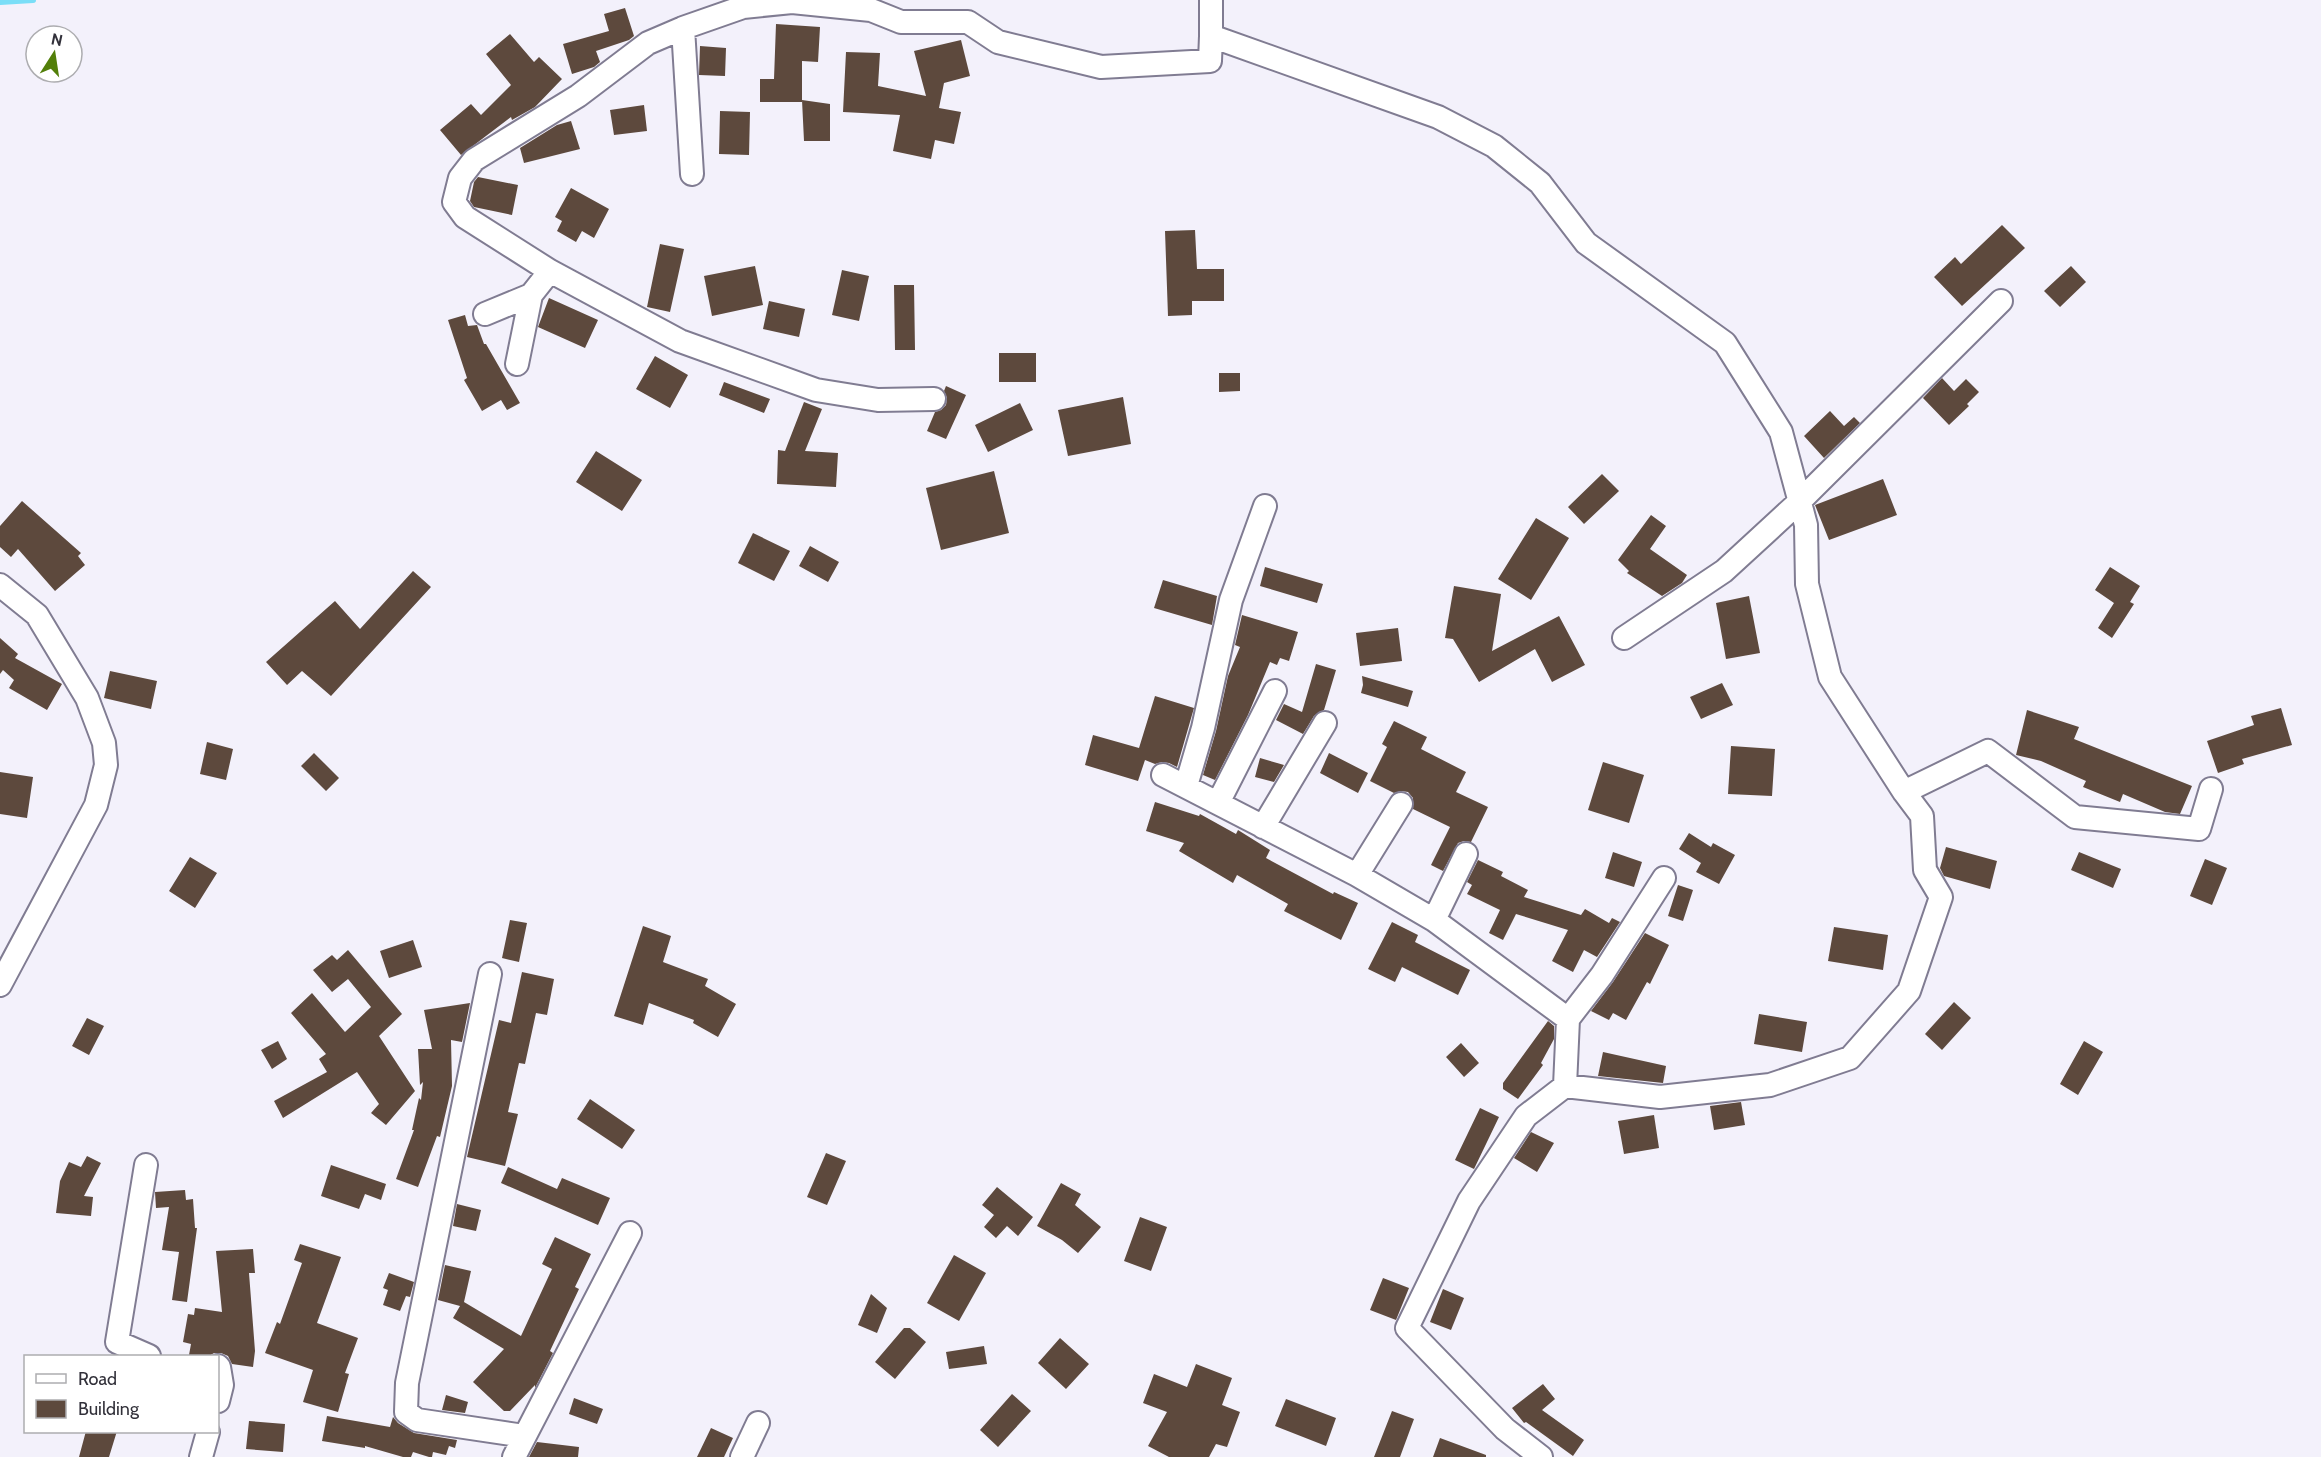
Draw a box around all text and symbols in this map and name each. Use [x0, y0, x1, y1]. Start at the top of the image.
north arrow [24, 24, 84, 84]
text: N [50, 29, 65, 50]
legend [24, 1355, 219, 1433]
text: Road [78, 1368, 117, 1390]
text: Building [78, 1398, 140, 1420]

